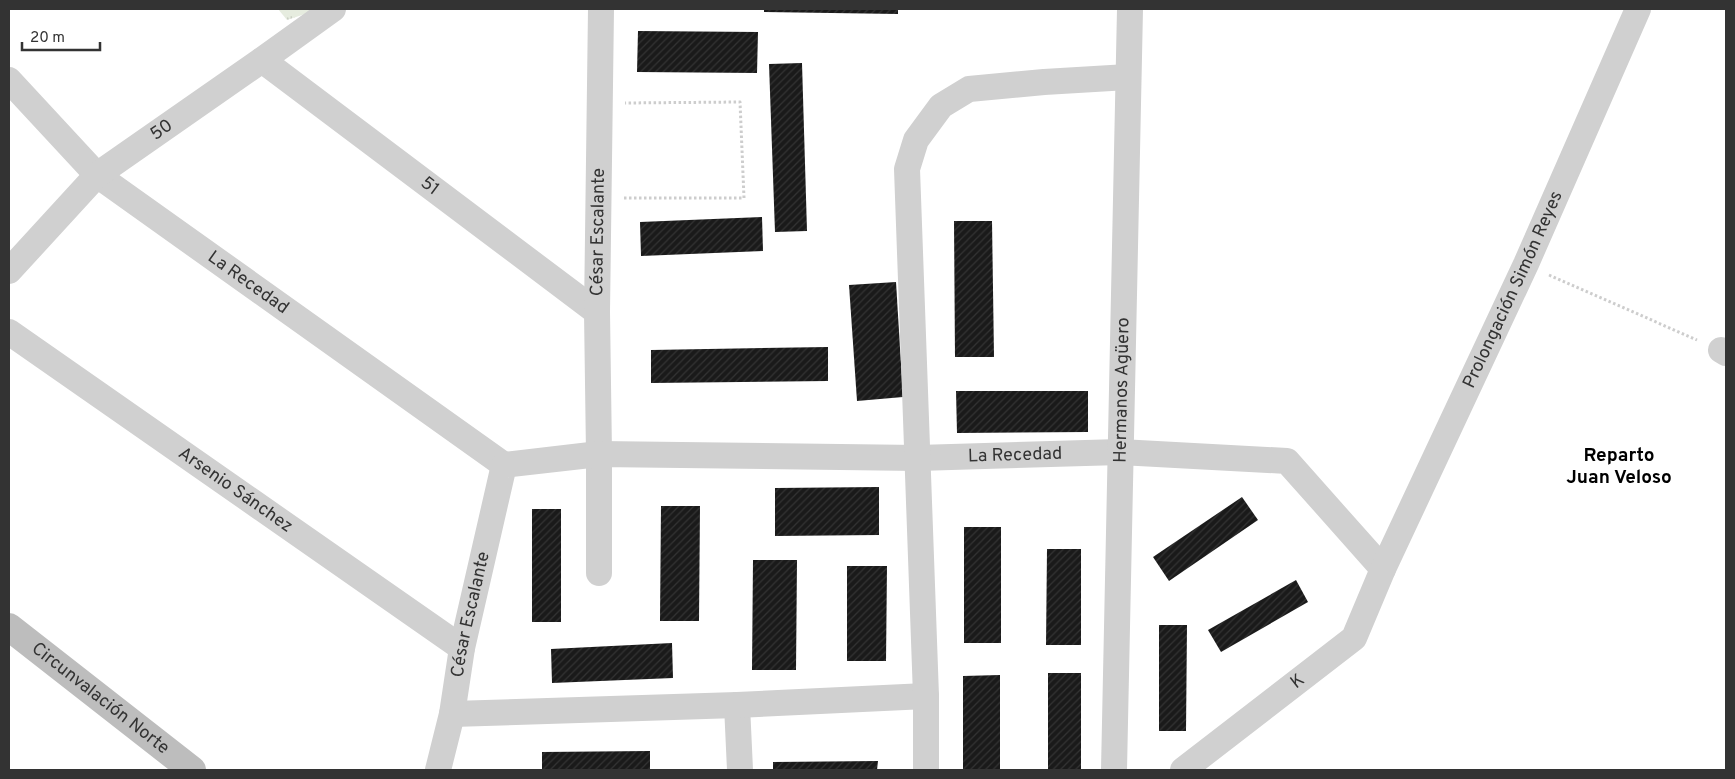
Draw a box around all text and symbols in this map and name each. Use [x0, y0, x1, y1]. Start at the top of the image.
scale bar [22, 20, 100, 52]
text: 20 m [30, 29, 65, 48]
street label: 50 [146, 114, 178, 146]
street label: César Escalante [586, 168, 610, 296]
street label: 51 [416, 172, 444, 201]
street label: Prolongación Simón Reyes [1458, 187, 1568, 392]
street label: La Recedad [203, 246, 293, 319]
street label: Hermanos Agüero [1109, 317, 1135, 463]
street label: Arsenio Sánchez [173, 442, 297, 538]
street label: La Recedad [967, 442, 1063, 468]
district label: Reparto Juan Veloso [1566, 444, 1672, 490]
street label: César Escalante [446, 549, 495, 679]
street label: Circunvalación Norte [27, 637, 174, 760]
street label: K [1286, 669, 1310, 694]

